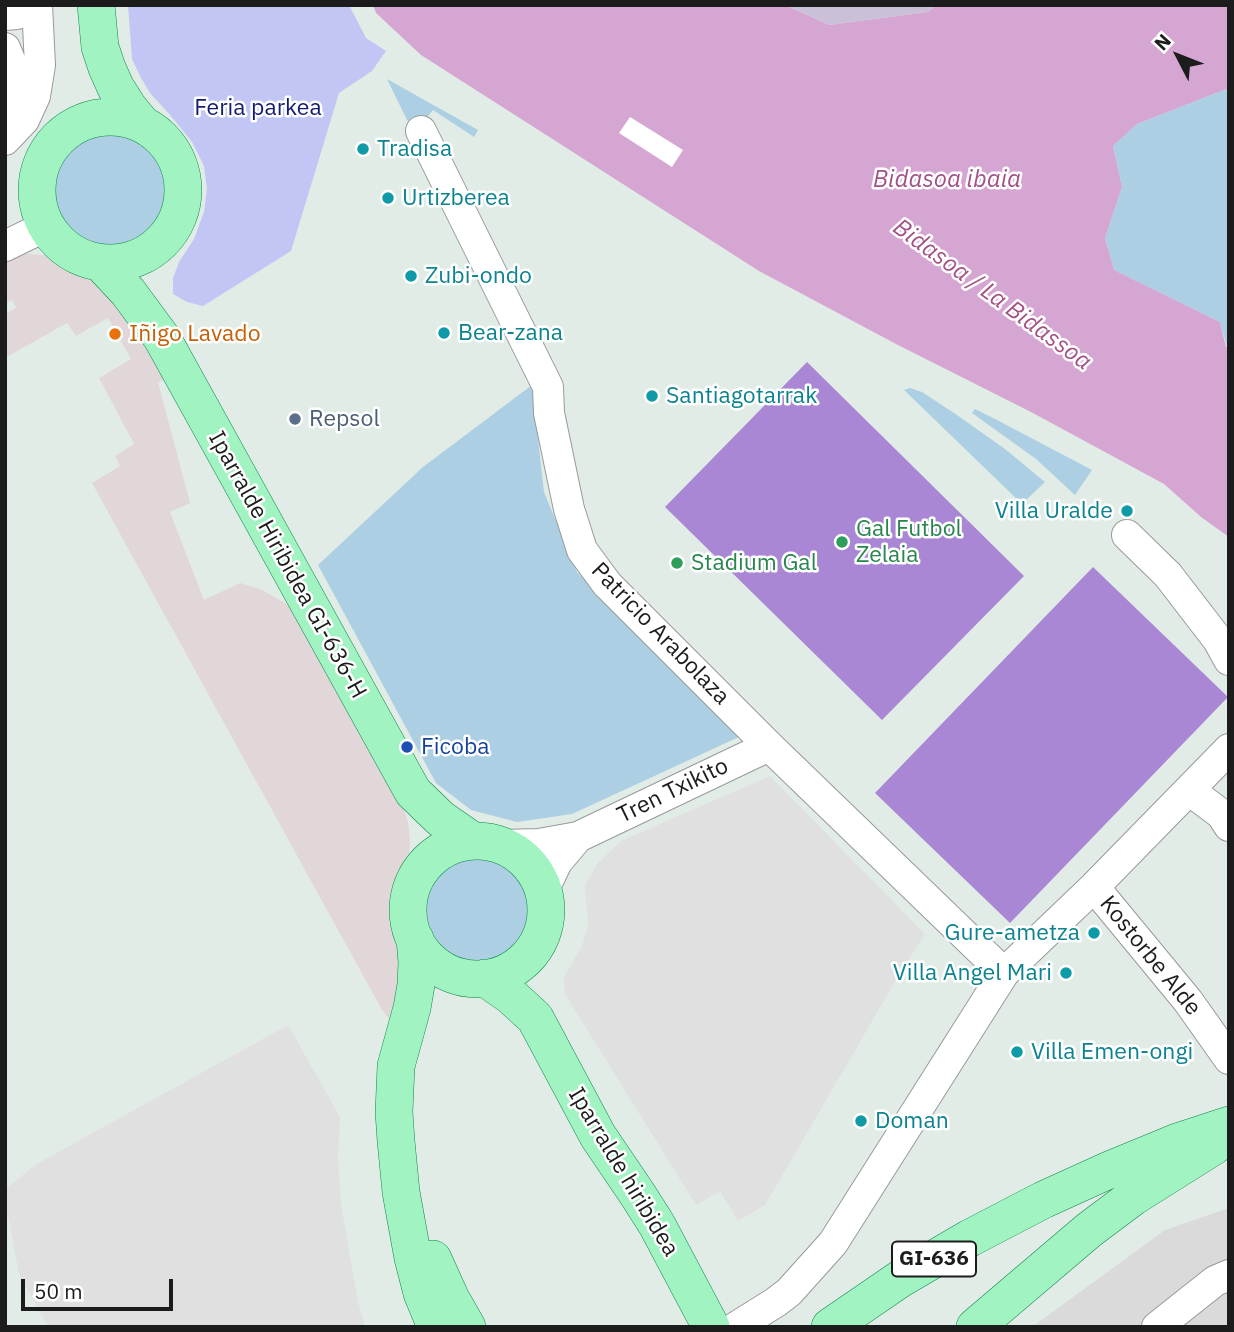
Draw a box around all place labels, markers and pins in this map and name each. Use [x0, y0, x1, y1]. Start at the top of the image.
place label: Tradisa [377, 135, 452, 163]
marker: Tradisa [355, 141, 371, 157]
place label: Urtizberea [402, 184, 510, 212]
marker: Urtizberea [380, 190, 396, 206]
place label: Zubi-ondo [425, 262, 532, 290]
marker: Zubi-ondo [403, 268, 419, 284]
place label: Bear-zana [458, 319, 563, 347]
place label: Iñigo Lavado [129, 320, 261, 348]
marker: Bear-zana [436, 325, 452, 341]
marker: Iñigo Lavado [107, 326, 123, 342]
place label: Santiagotarrak [666, 382, 817, 410]
marker: Santiagotarrak [644, 388, 660, 404]
place label: Repsol [309, 405, 380, 433]
marker: Repsol [287, 411, 303, 427]
place label: Villa Uralde [995, 497, 1113, 525]
marker: Villa Uralde [1119, 503, 1135, 519]
place label: Gal Futbol Zelaia [856, 515, 962, 569]
marker: Gal Futbol Zelaia [834, 534, 850, 550]
place label: Stadium Gal [691, 549, 817, 577]
marker: Stadium Gal [669, 555, 685, 571]
place label: Ficoba [421, 733, 490, 761]
marker: Ficoba [399, 739, 415, 755]
place label: Gure-ametza [945, 919, 1080, 947]
marker: Gure-ametza [1086, 925, 1102, 941]
place label: Villa Angel Mari [893, 959, 1052, 987]
marker: Villa Angel Mari [1058, 965, 1074, 981]
place label: Villa Emen-ongi [1031, 1038, 1193, 1066]
marker: Villa Emen-ongi [1009, 1044, 1025, 1060]
place label: Doman [875, 1107, 949, 1135]
marker: Doman [853, 1113, 869, 1129]

